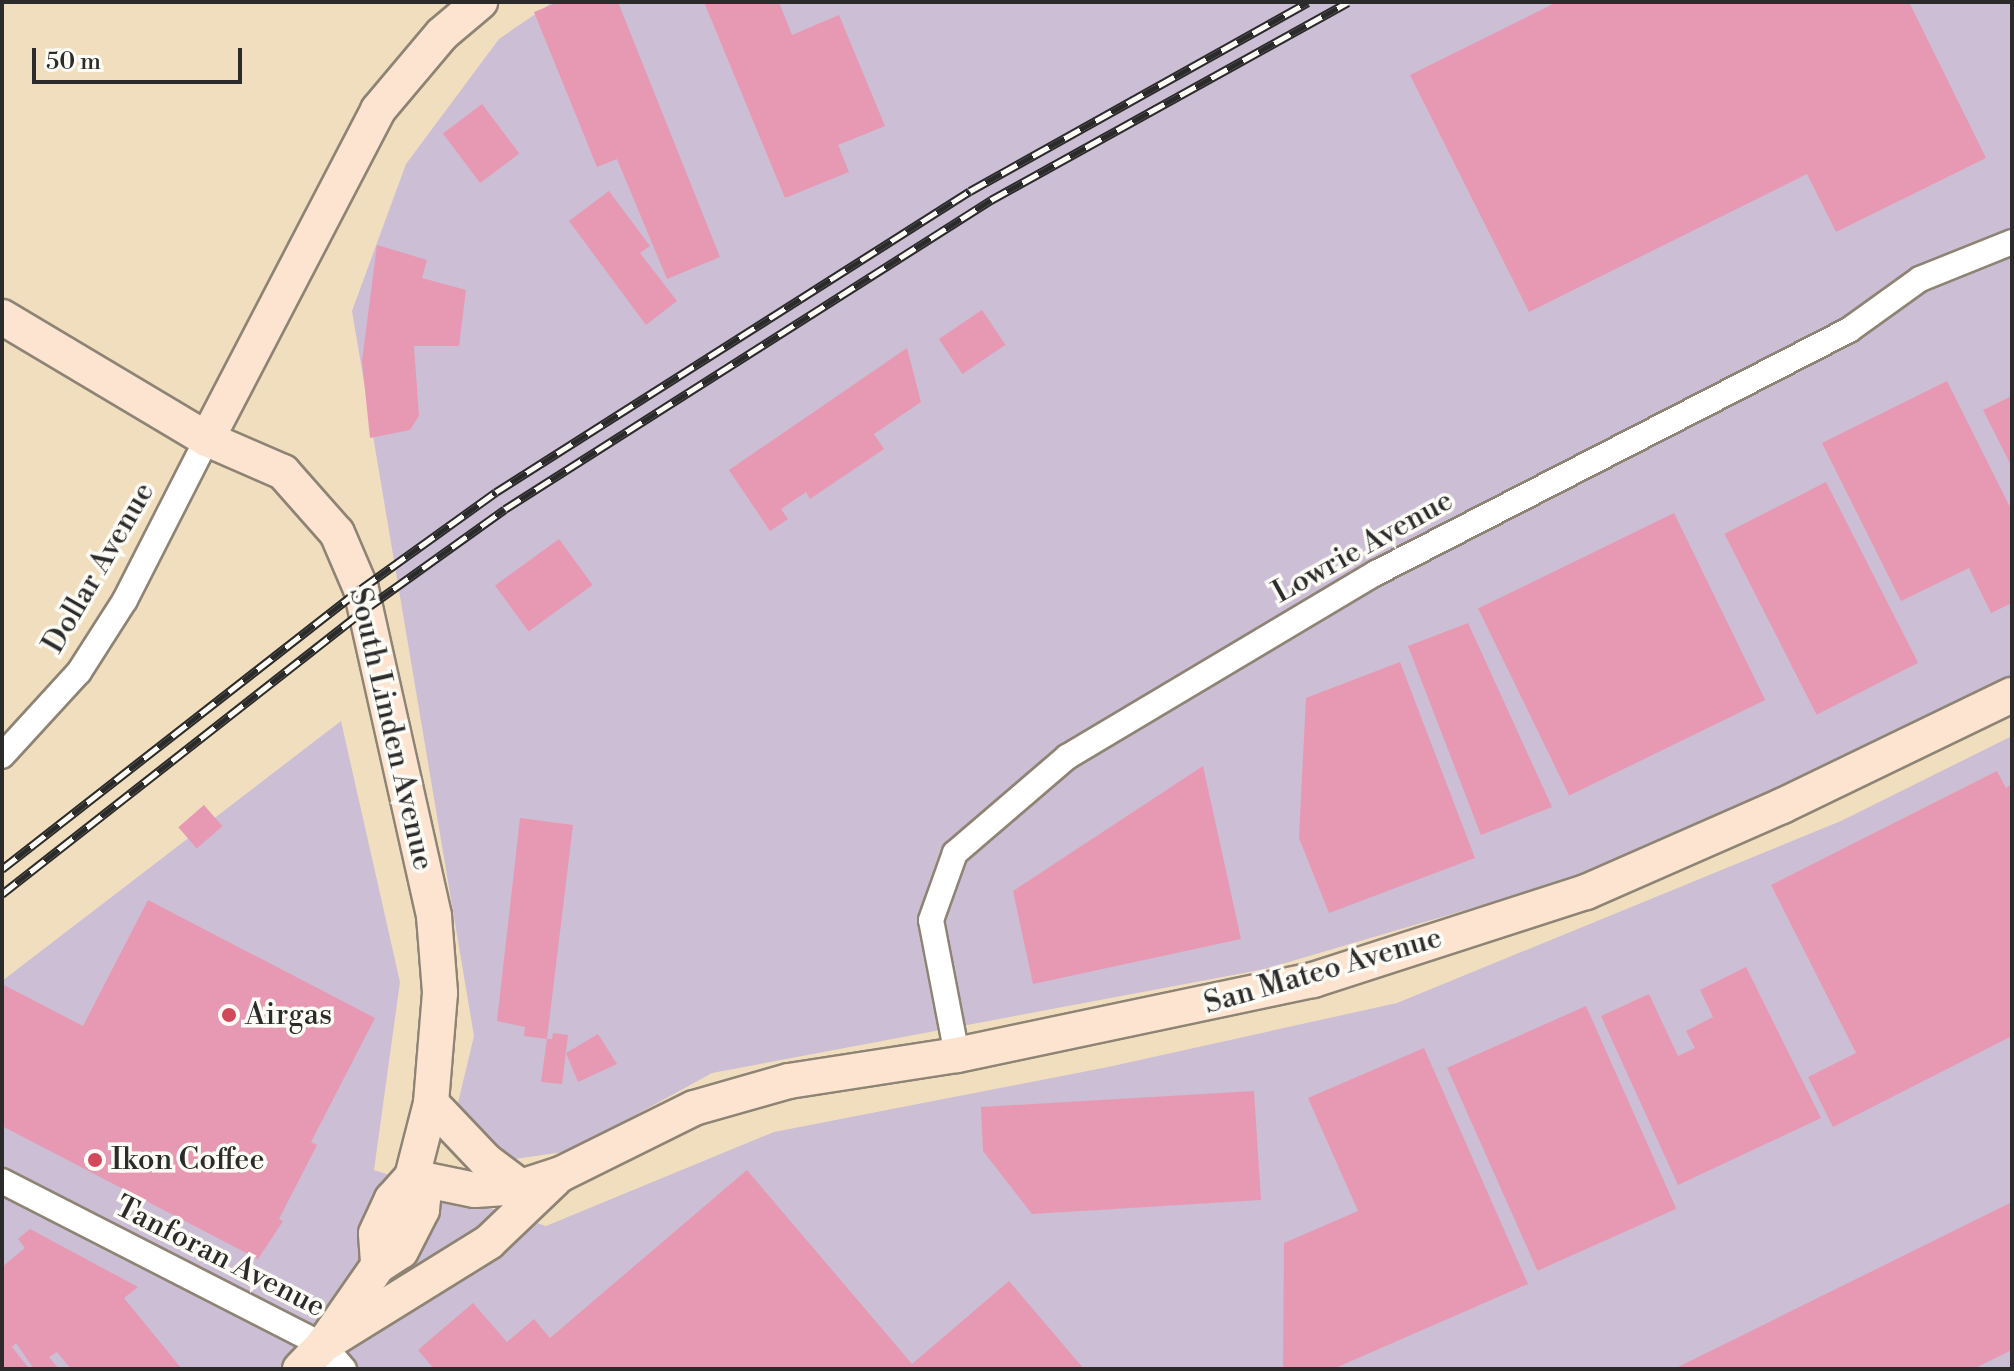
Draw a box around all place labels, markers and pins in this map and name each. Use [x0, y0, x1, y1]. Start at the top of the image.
place label: Airgas [245, 997, 332, 1033]
marker: Airgas [220, 1006, 238, 1024]
place label: Ikon Coffee [111, 1142, 265, 1178]
marker: Ikon Coffee [86, 1151, 104, 1169]

